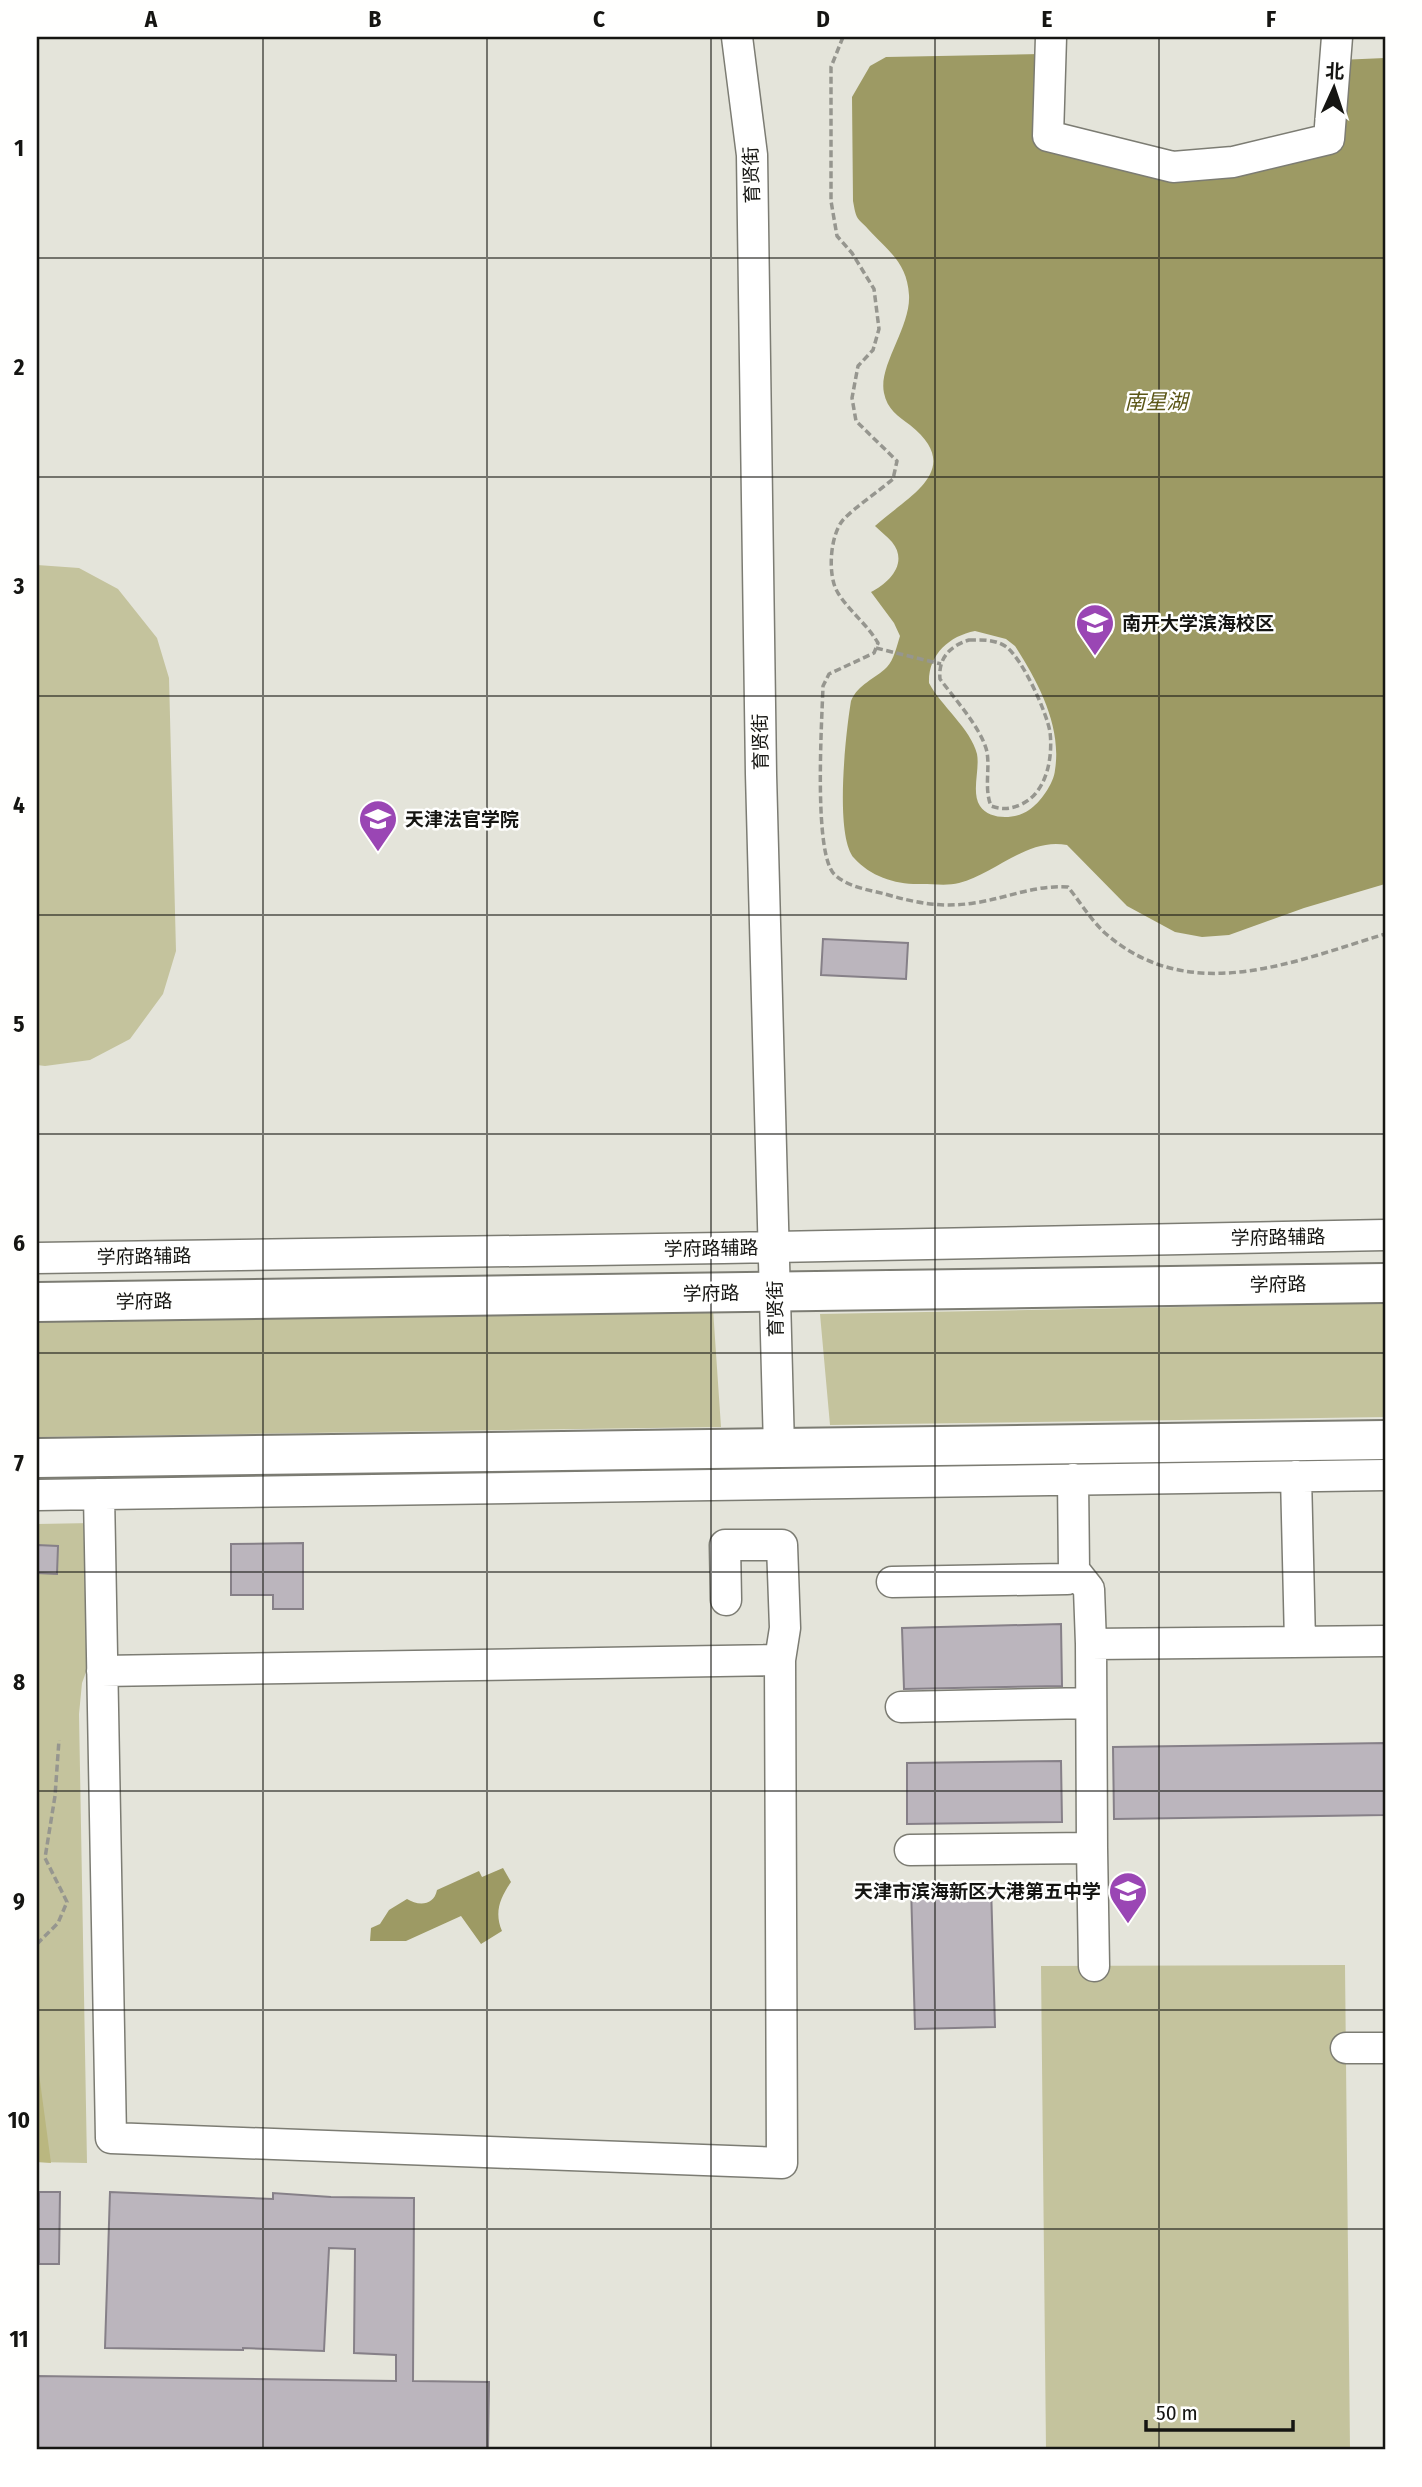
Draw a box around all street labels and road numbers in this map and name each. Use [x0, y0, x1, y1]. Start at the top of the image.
street label: 育贤街 [739, 146, 764, 204]
street label: 育贤街 [749, 713, 772, 771]
street label: 学府路辅路 [1230, 1225, 1326, 1250]
street label: 学府路辅路 [663, 1236, 759, 1261]
street label: 学府路辅路 [96, 1244, 192, 1269]
street label: 学府路 [1249, 1273, 1307, 1296]
street label: 育贤街 [764, 1280, 787, 1338]
street label: 学府路 [682, 1282, 740, 1305]
street label: 学府路 [115, 1290, 173, 1313]

